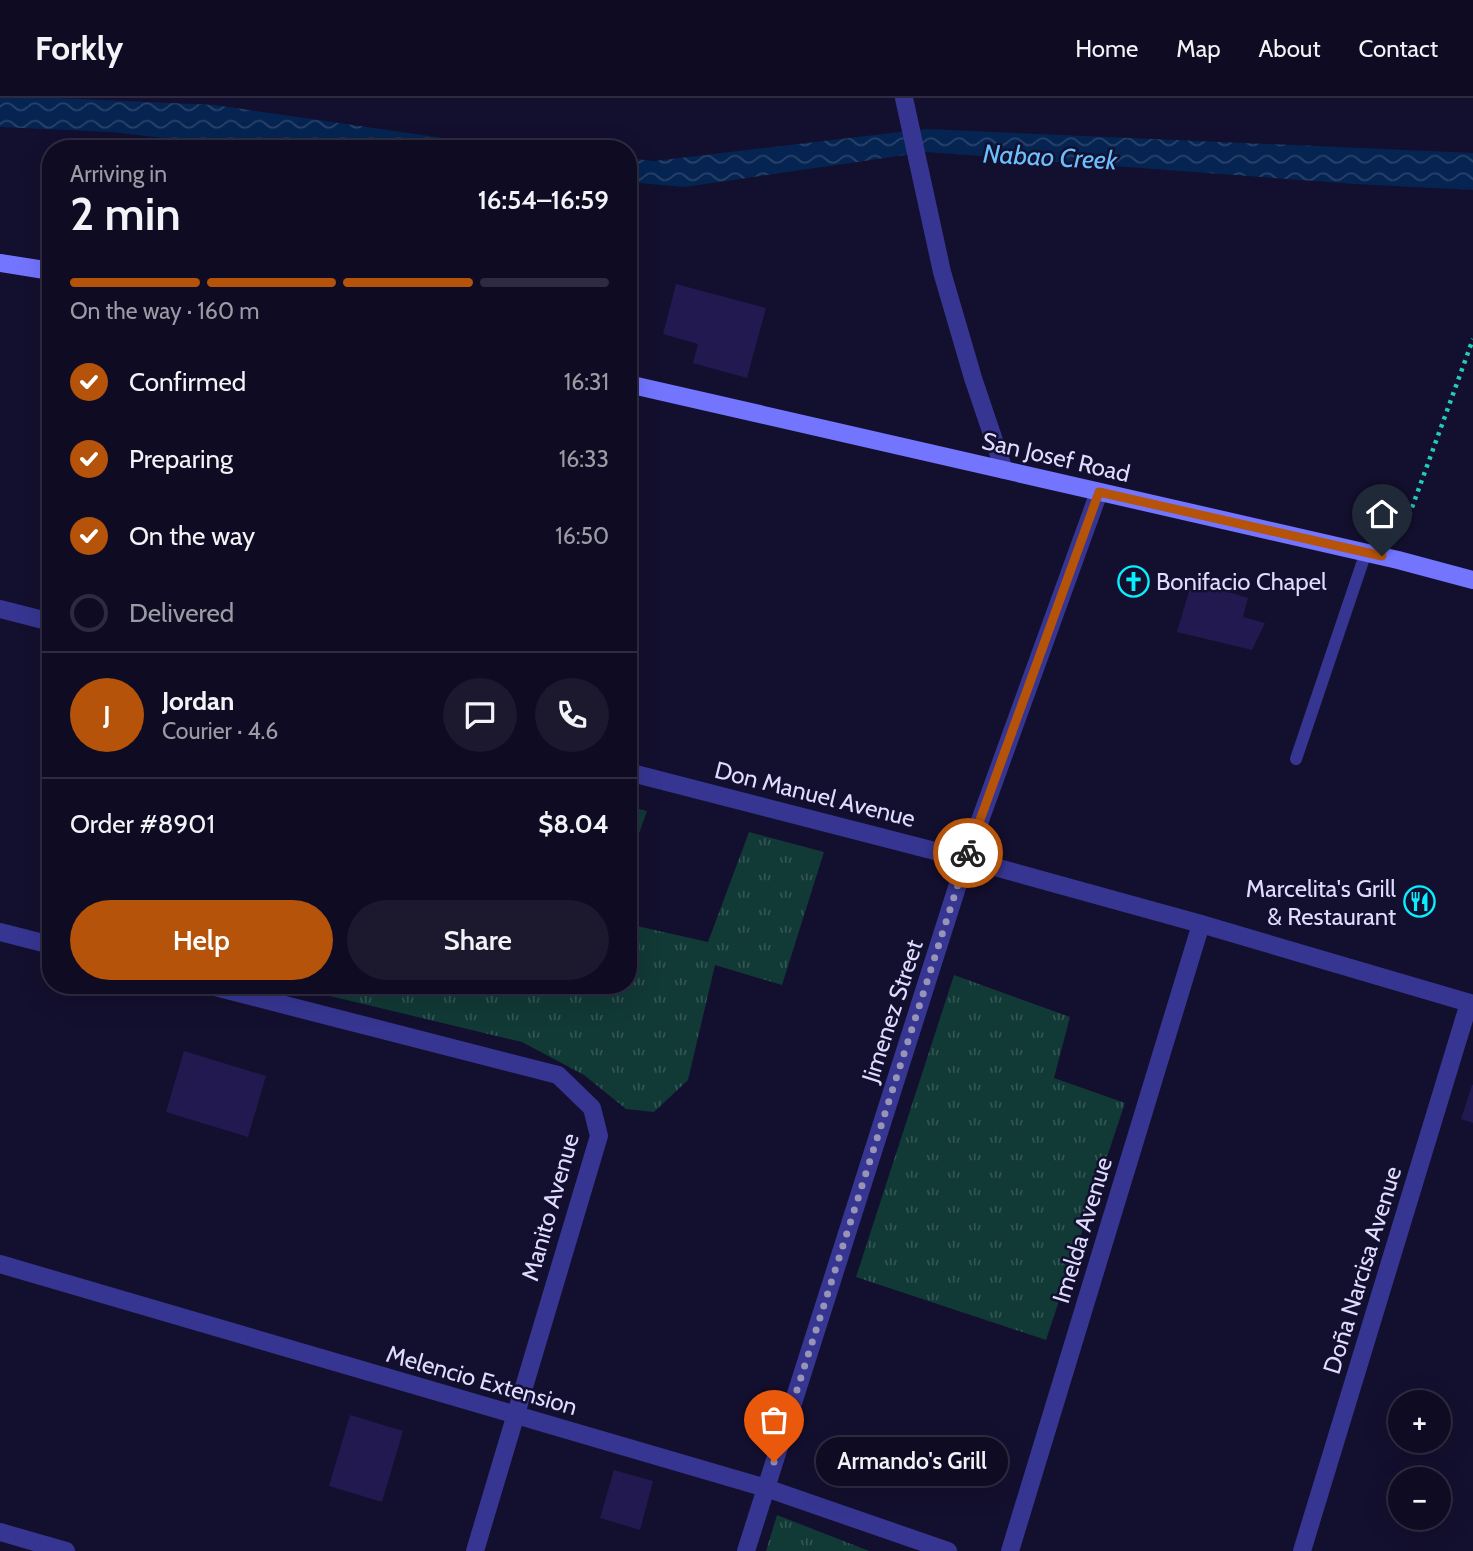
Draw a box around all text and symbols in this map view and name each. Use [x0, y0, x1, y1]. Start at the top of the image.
text: Forkly [35, 28, 123, 68]
text: Home [1075, 34, 1138, 63]
text: Map [1176, 34, 1221, 63]
text: About [1259, 34, 1321, 63]
text: Contact [1359, 34, 1438, 63]
water label: Nabao Creek [982, 138, 1119, 177]
text: Arriving in [70, 160, 167, 188]
text: 16:54–16:59 [478, 184, 609, 216]
text: 2 min [70, 186, 181, 242]
text: On the way · 160 m [70, 297, 259, 325]
icon: check [70, 363, 108, 401]
text: Confirmed [129, 366, 246, 398]
text: 16:31 [564, 368, 609, 396]
street label: San Josef Road [979, 426, 1133, 488]
icon: check [70, 440, 108, 478]
text: Preparing [129, 443, 233, 475]
text: 16:33 [559, 445, 609, 473]
pin [1352, 484, 1412, 556]
icon: home [1363, 495, 1401, 533]
icon: check [70, 517, 108, 555]
text: On the way [129, 520, 255, 552]
text: 16:50 [555, 522, 609, 550]
church icon: Bonifacio Chapel [1116, 564, 1150, 598]
place label: Bonifacio Chapel [1156, 567, 1327, 596]
text: Delivered [129, 597, 234, 629]
button: chat [443, 678, 517, 752]
button: phone [535, 678, 609, 752]
text: Jordan [162, 685, 234, 717]
text: J [103, 699, 111, 731]
text: Courier · 4.6 [162, 717, 278, 745]
street label: Don Manuel Avenue [712, 755, 918, 833]
text: Order #8901 [70, 808, 215, 840]
text: $8.04 [538, 808, 609, 840]
courier [933, 818, 1003, 888]
icon: bike [949, 834, 987, 872]
place label: Marcelita's Grill & Restaurant [1246, 874, 1396, 931]
restaurant icon: Marcelita's Grill & Restaurant [1402, 885, 1436, 919]
button: Help [70, 900, 333, 980]
button: Share [347, 900, 609, 980]
street label: Jimenez Street [855, 936, 929, 1087]
street label: Manito Avenue [515, 1130, 585, 1284]
street label: Imelda Avenue [1046, 1153, 1118, 1307]
street label: Doña Narcisa Avenue [1317, 1163, 1407, 1377]
street label: Melencio Extension [383, 1339, 581, 1421]
pin [744, 1390, 804, 1462]
map controls [1388, 1390, 1451, 1530]
button: + [1388, 1390, 1451, 1453]
icon: bag [755, 1401, 793, 1439]
callout: Armando's Grill [816, 1438, 1008, 1486]
text: Armando's Grill [837, 1447, 987, 1475]
button: − [1388, 1467, 1451, 1530]

